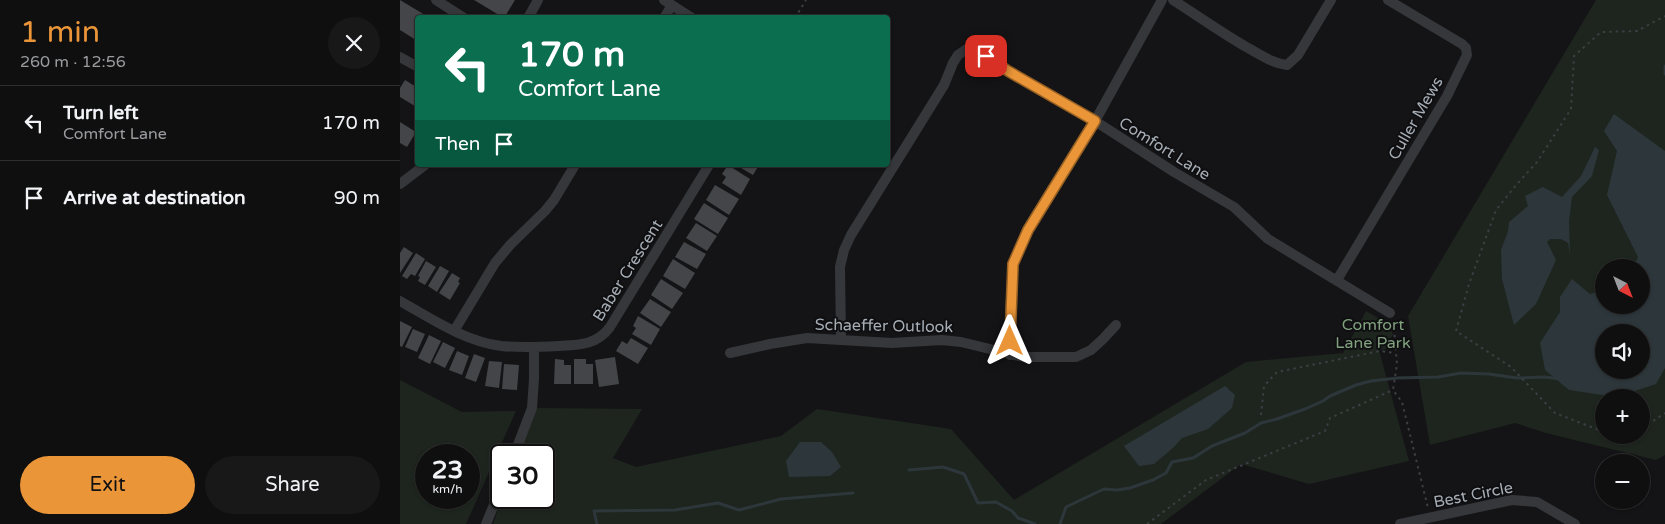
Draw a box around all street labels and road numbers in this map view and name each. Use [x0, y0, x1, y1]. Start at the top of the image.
street label: Culler Mews [1384, 73, 1448, 164]
street label: Comfort Lane [1115, 113, 1214, 185]
street label: Baber Crescent [589, 216, 667, 325]
street label: Schaeffer Outlook [815, 315, 954, 337]
street label: Best Circle [1432, 477, 1515, 512]

